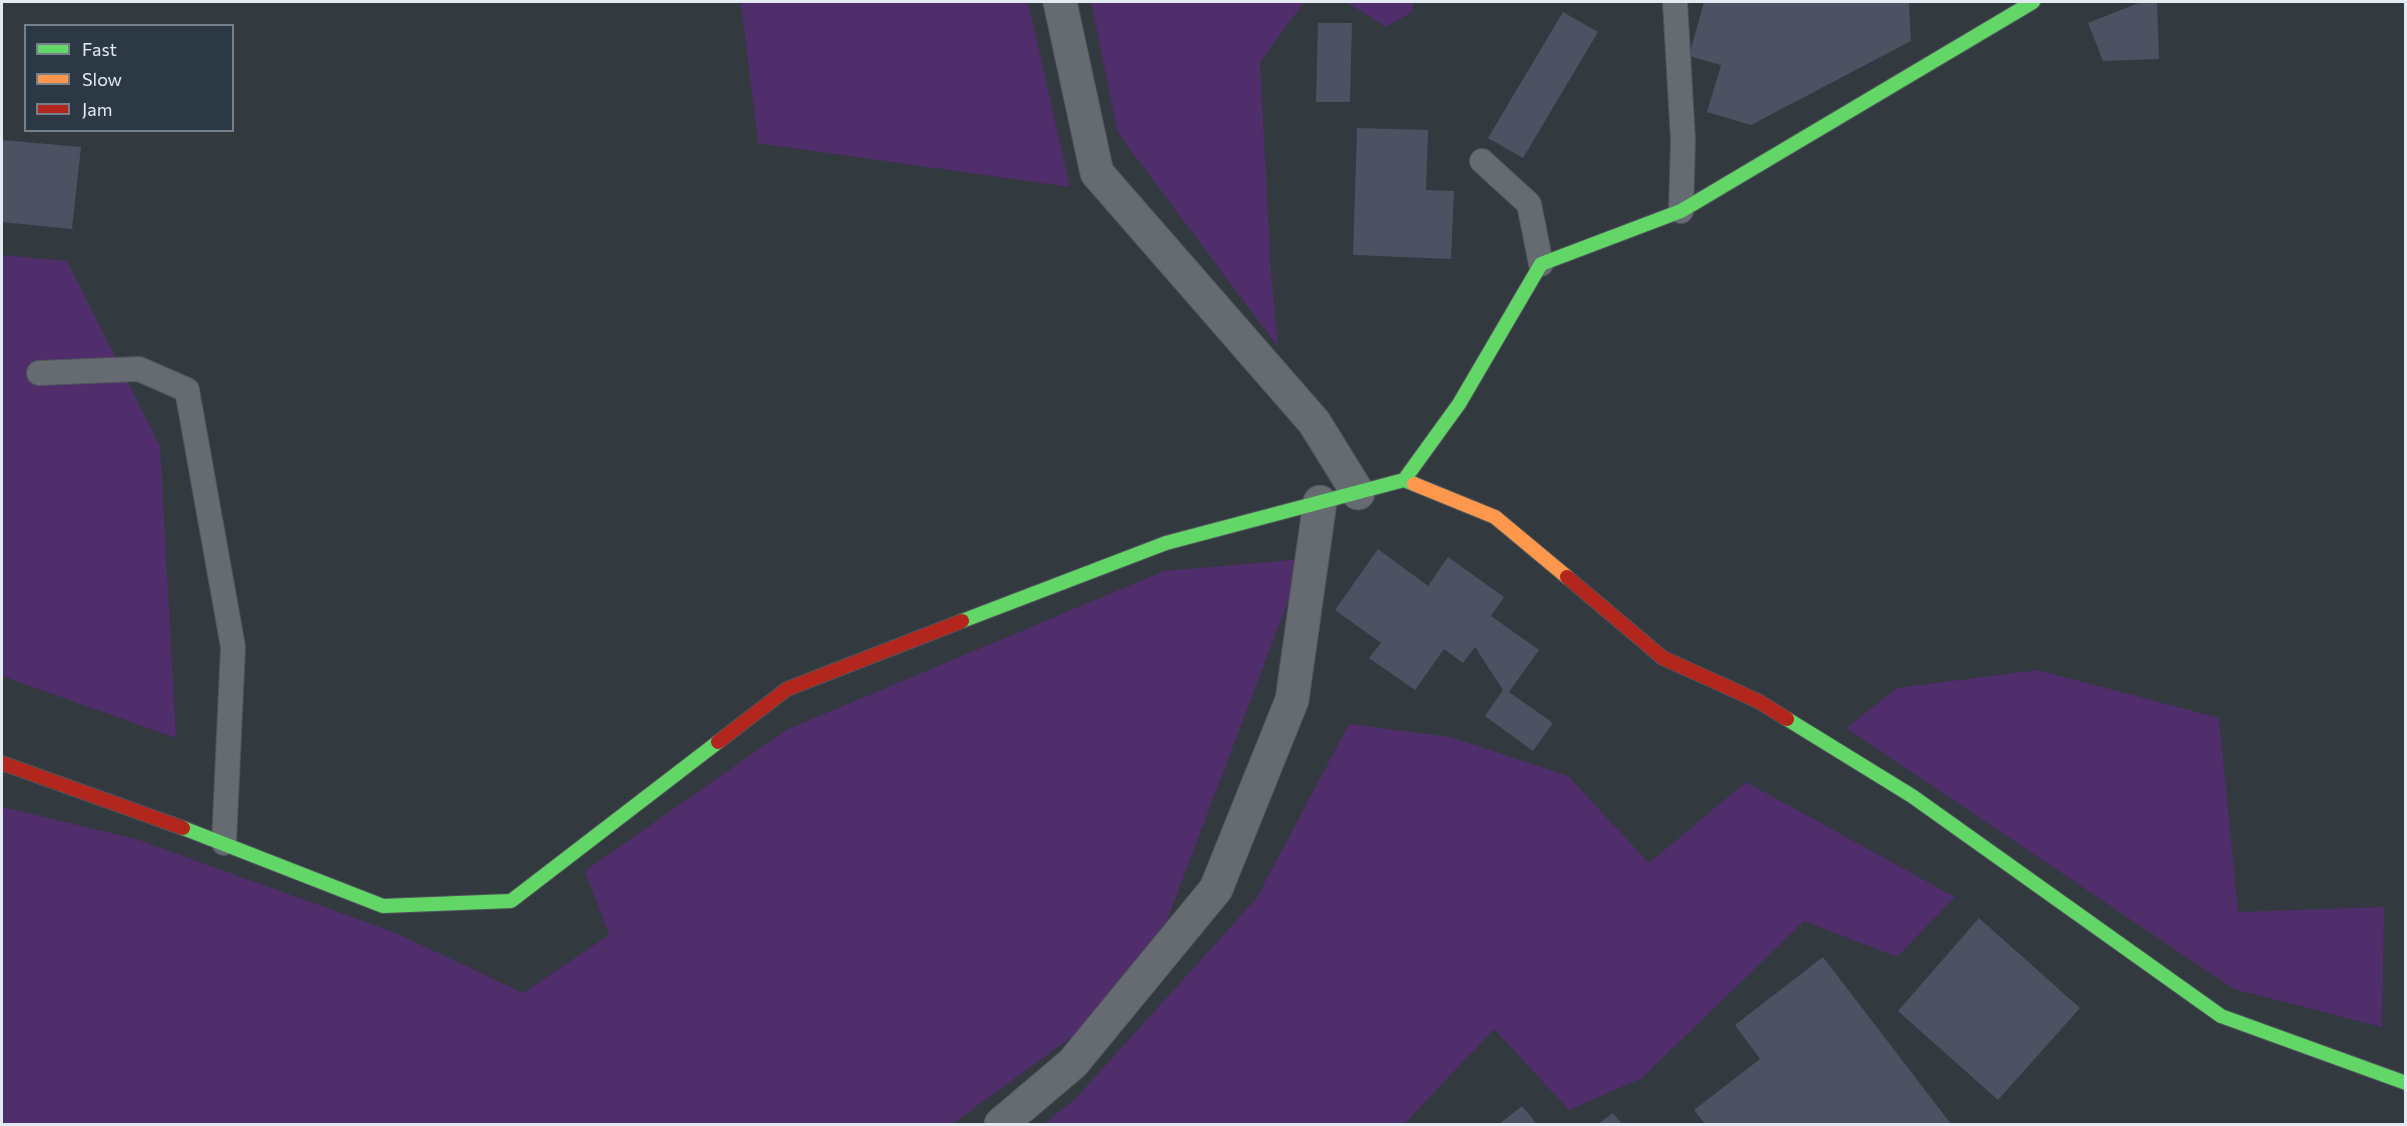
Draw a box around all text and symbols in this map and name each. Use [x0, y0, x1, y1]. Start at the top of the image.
legend [24, 24, 234, 132]
text: Fast [82, 38, 117, 60]
text: Slow [82, 68, 122, 90]
text: Jam [82, 98, 112, 120]

